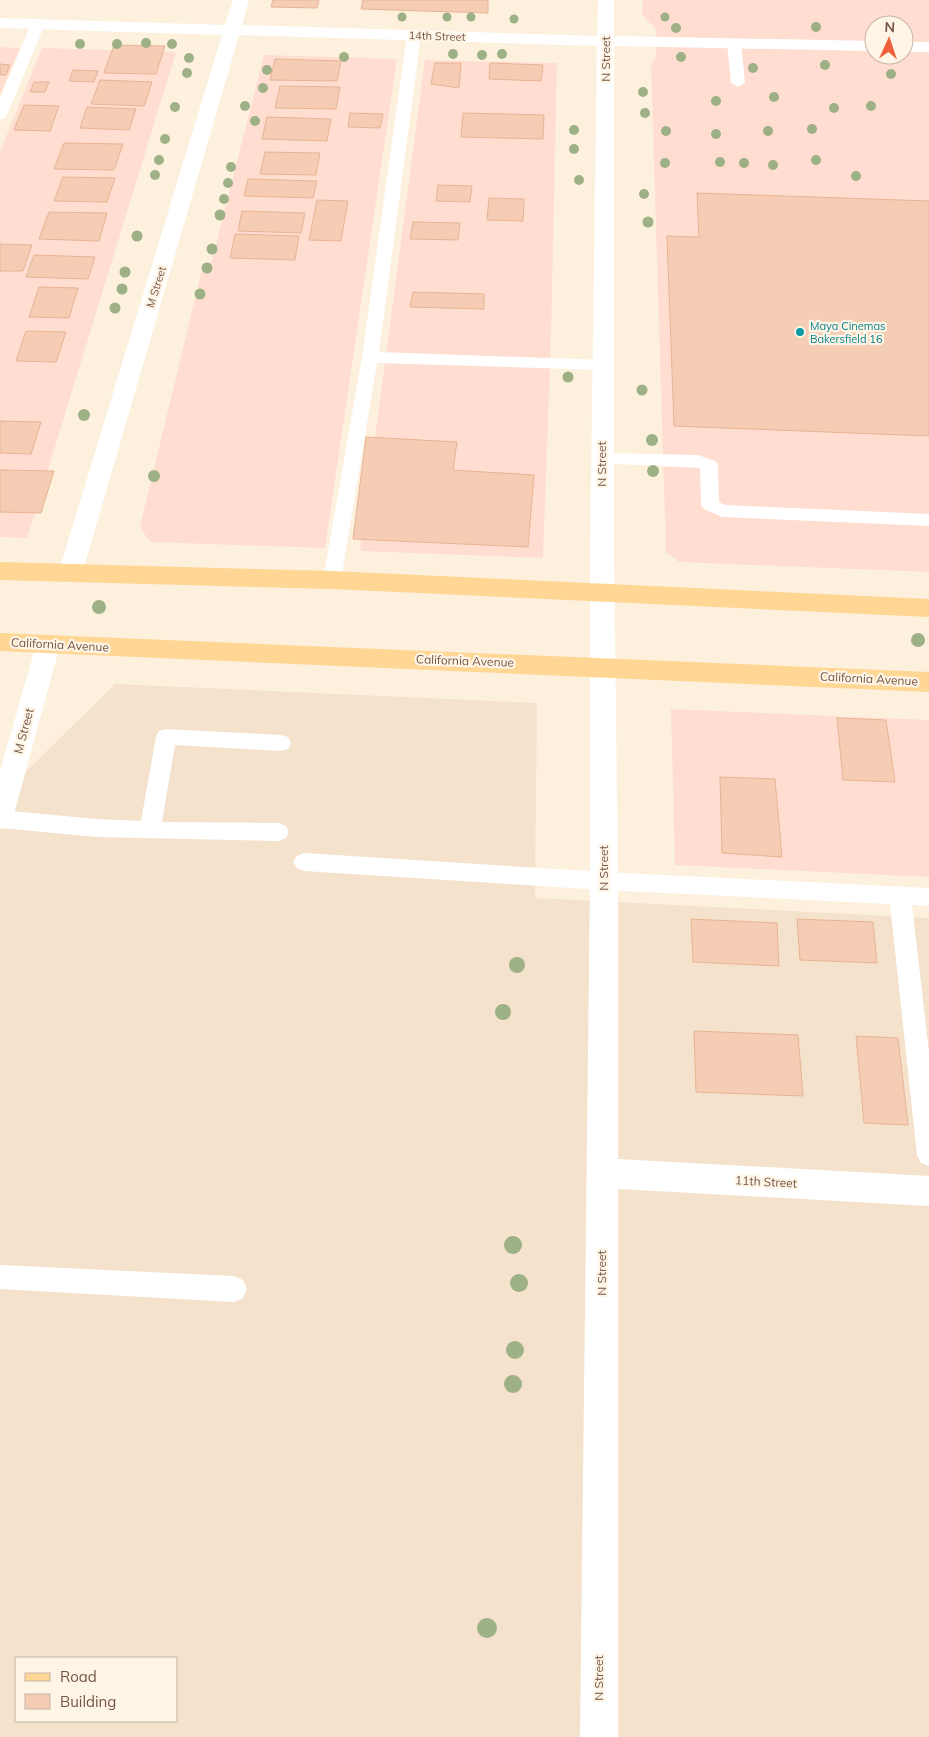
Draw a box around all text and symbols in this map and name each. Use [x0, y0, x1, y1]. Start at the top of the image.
north arrow [864, 15, 914, 65]
text: N [884, 18, 895, 36]
street label: 14th Street [408, 28, 466, 44]
street label: N Street [598, 36, 613, 82]
street label: M Street [143, 264, 169, 309]
place label: Maya Cinemas Bakersfield 16 [810, 319, 885, 346]
marker: Maya Cinemas Bakersfield 16 [794, 326, 806, 338]
street label: N Street [594, 441, 609, 487]
street label: California Avenue [11, 634, 109, 655]
street label: California Avenue [416, 651, 514, 670]
street label: California Avenue [820, 668, 918, 689]
street label: M Street [10, 706, 37, 755]
street label: N Street [596, 845, 611, 891]
street label: 11th Street [735, 1172, 797, 1191]
street label: N Street [594, 1250, 609, 1296]
street label: N Street [591, 1655, 606, 1701]
legend [15, 1657, 178, 1722]
text: Road [60, 1667, 97, 1686]
text: Building [60, 1692, 116, 1711]

